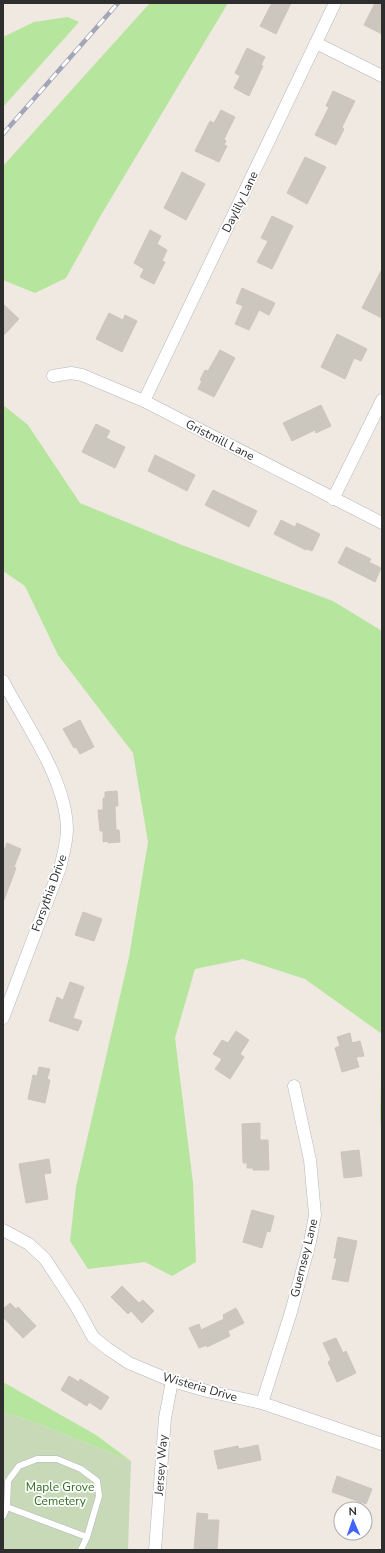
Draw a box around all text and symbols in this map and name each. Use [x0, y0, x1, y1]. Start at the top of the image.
street label: Daylily Lane [218, 169, 262, 235]
street label: Gristmill Lane [183, 416, 257, 464]
street label: Forsythia Drive [28, 852, 70, 934]
street label: Guernsey Lane [287, 1217, 321, 1299]
street label: Wisteria Drive [161, 1369, 239, 1405]
street label: Jersey Way [151, 1433, 171, 1497]
park label: Maple Grove Cemetery [26, 1479, 94, 1509]
north arrow [333, 1501, 373, 1541]
text: N [348, 1504, 357, 1519]

